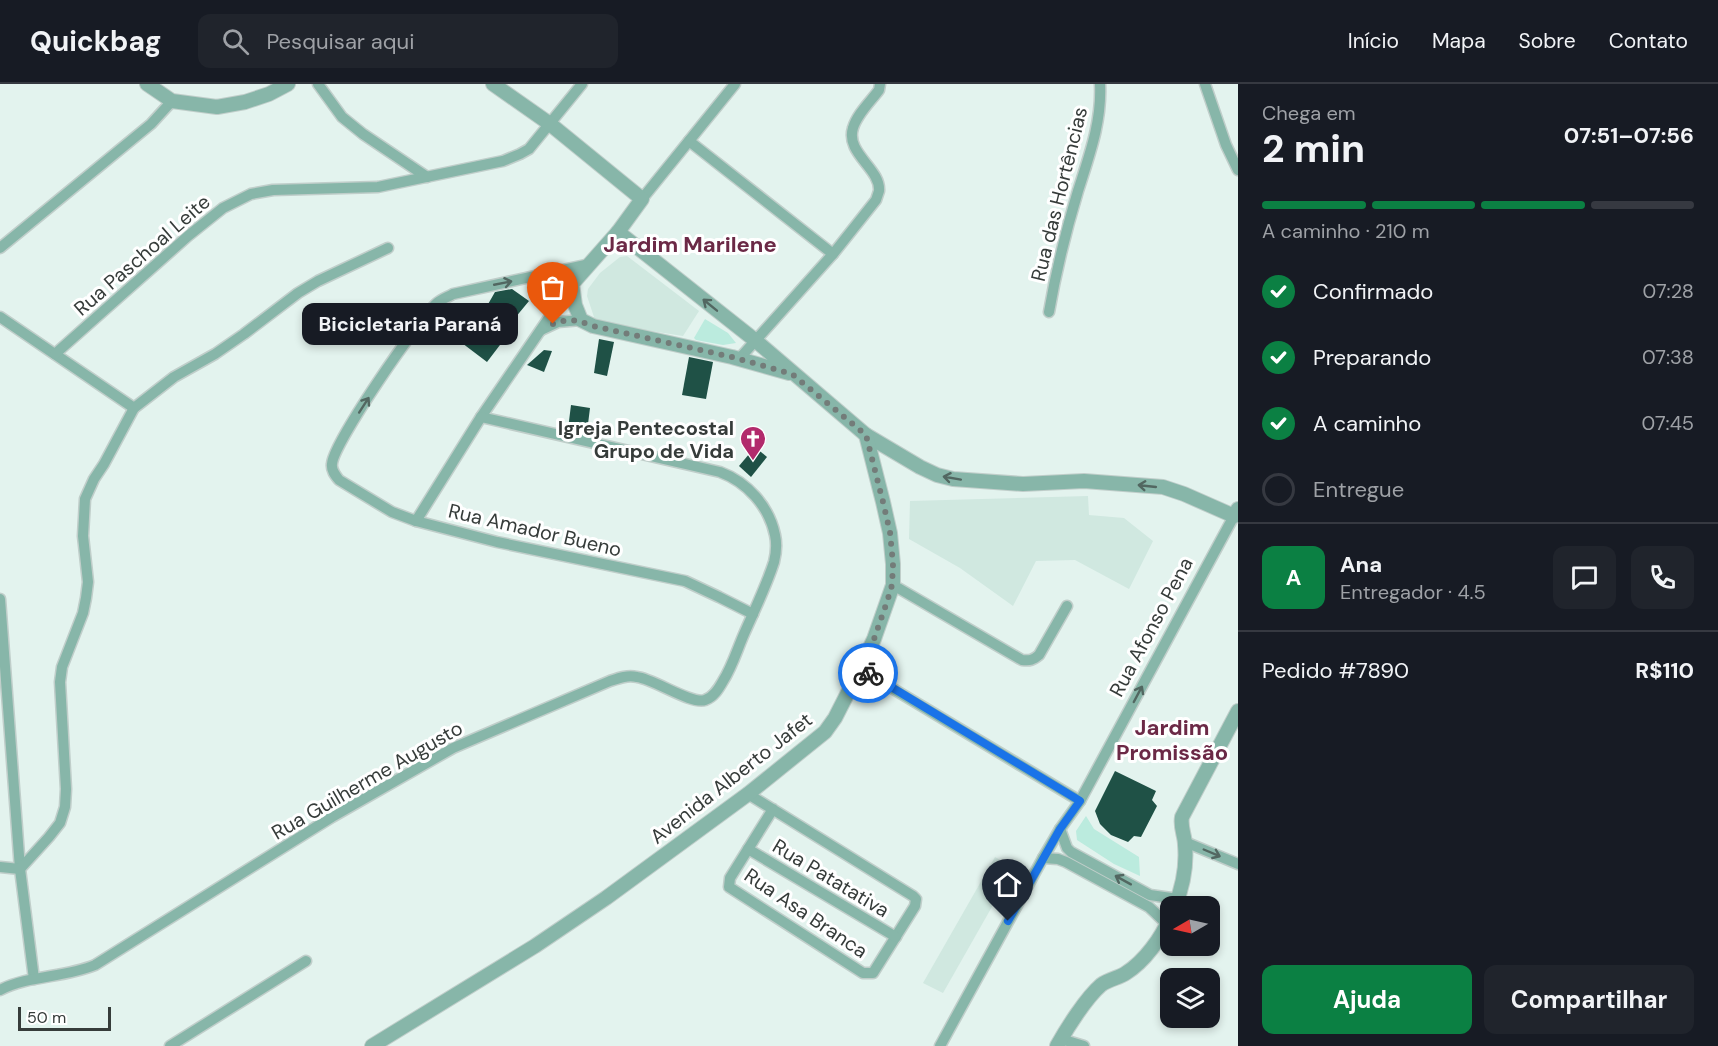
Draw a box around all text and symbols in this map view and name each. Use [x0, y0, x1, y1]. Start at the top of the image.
search box [198, 14, 618, 68]
text: Quickbag [30, 23, 162, 60]
icon: search [219, 25, 252, 58]
text: Pesquisar aqui [267, 27, 415, 56]
text: Início [1348, 27, 1399, 55]
text: Mapa [1432, 27, 1486, 55]
text: Sobre [1519, 27, 1576, 55]
text: Contato [1609, 27, 1688, 55]
text: Chega em [1262, 100, 1356, 126]
street label: Rua das Hortências [1025, 104, 1093, 284]
text: 07:51–07:56 [1564, 121, 1694, 150]
text: 2 min [1262, 123, 1365, 174]
street label: Rua Paschoal Leite [68, 189, 216, 321]
text: A caminho · 210 m [1262, 218, 1430, 244]
district label: Jardim Marilene [603, 230, 777, 259]
pin [527, 262, 578, 324]
icon: bag [536, 271, 569, 304]
icon: check [1262, 275, 1295, 308]
one-way arrow [493, 277, 512, 288]
text: Confirmado [1313, 277, 1433, 306]
text: 07:28 [1643, 278, 1694, 304]
one-way arrow [702, 298, 718, 311]
callout: Bicicletaria Paraná [301, 303, 517, 345]
text: Bicicletaria Paraná [319, 311, 502, 337]
icon: check [1262, 341, 1295, 374]
text: Preparando [1313, 343, 1431, 372]
text: 07:38 [1642, 344, 1694, 370]
one-way arrow [357, 396, 370, 413]
icon: check [1262, 407, 1295, 440]
text: A caminho [1313, 409, 1421, 438]
text: 07:45 [1642, 410, 1694, 436]
place label: Igreja Pentecostal Grupo de Vida [558, 415, 734, 464]
church icon: Igreja Pentecostal Grupo de Vida [738, 424, 768, 462]
one-way arrow [943, 472, 962, 483]
text: Entregue [1313, 475, 1404, 504]
one-way arrow [1137, 480, 1157, 491]
street label: Rua Amador Bueno [446, 497, 624, 563]
button: chat [1553, 546, 1616, 609]
button: phone [1631, 546, 1694, 609]
text: Ana [1340, 550, 1382, 579]
street label: Rua Afonso Pena [1103, 553, 1199, 701]
text: A [1286, 563, 1301, 592]
text: Entregador · 4.5 [1340, 579, 1486, 605]
courier [838, 643, 898, 703]
text: Pedido #7890 [1262, 656, 1409, 685]
text: R$110 [1635, 656, 1694, 685]
icon: bike [852, 657, 885, 690]
one-way arrow [1132, 686, 1144, 703]
street label: Avenida Alberto Jafet [645, 707, 817, 849]
district label: Jardim Promissão [1116, 713, 1228, 767]
street label: Rua Guilherme Augusto [267, 715, 467, 845]
street label: Rua Patatativa [768, 833, 894, 923]
one-way arrow [1202, 848, 1220, 859]
pin [982, 859, 1033, 921]
street label: Rua Asa Branca [739, 862, 873, 964]
icon: home [991, 868, 1024, 901]
one-way arrow [1115, 874, 1132, 886]
north arrow [1160, 896, 1220, 956]
map controls [1160, 896, 1220, 1028]
button: Ajuda [1262, 965, 1472, 1034]
button: Compartilhar [1484, 965, 1694, 1034]
button: layers [1160, 968, 1220, 1028]
scale bar [18, 1004, 111, 1032]
text: 50 m [27, 1007, 66, 1028]

